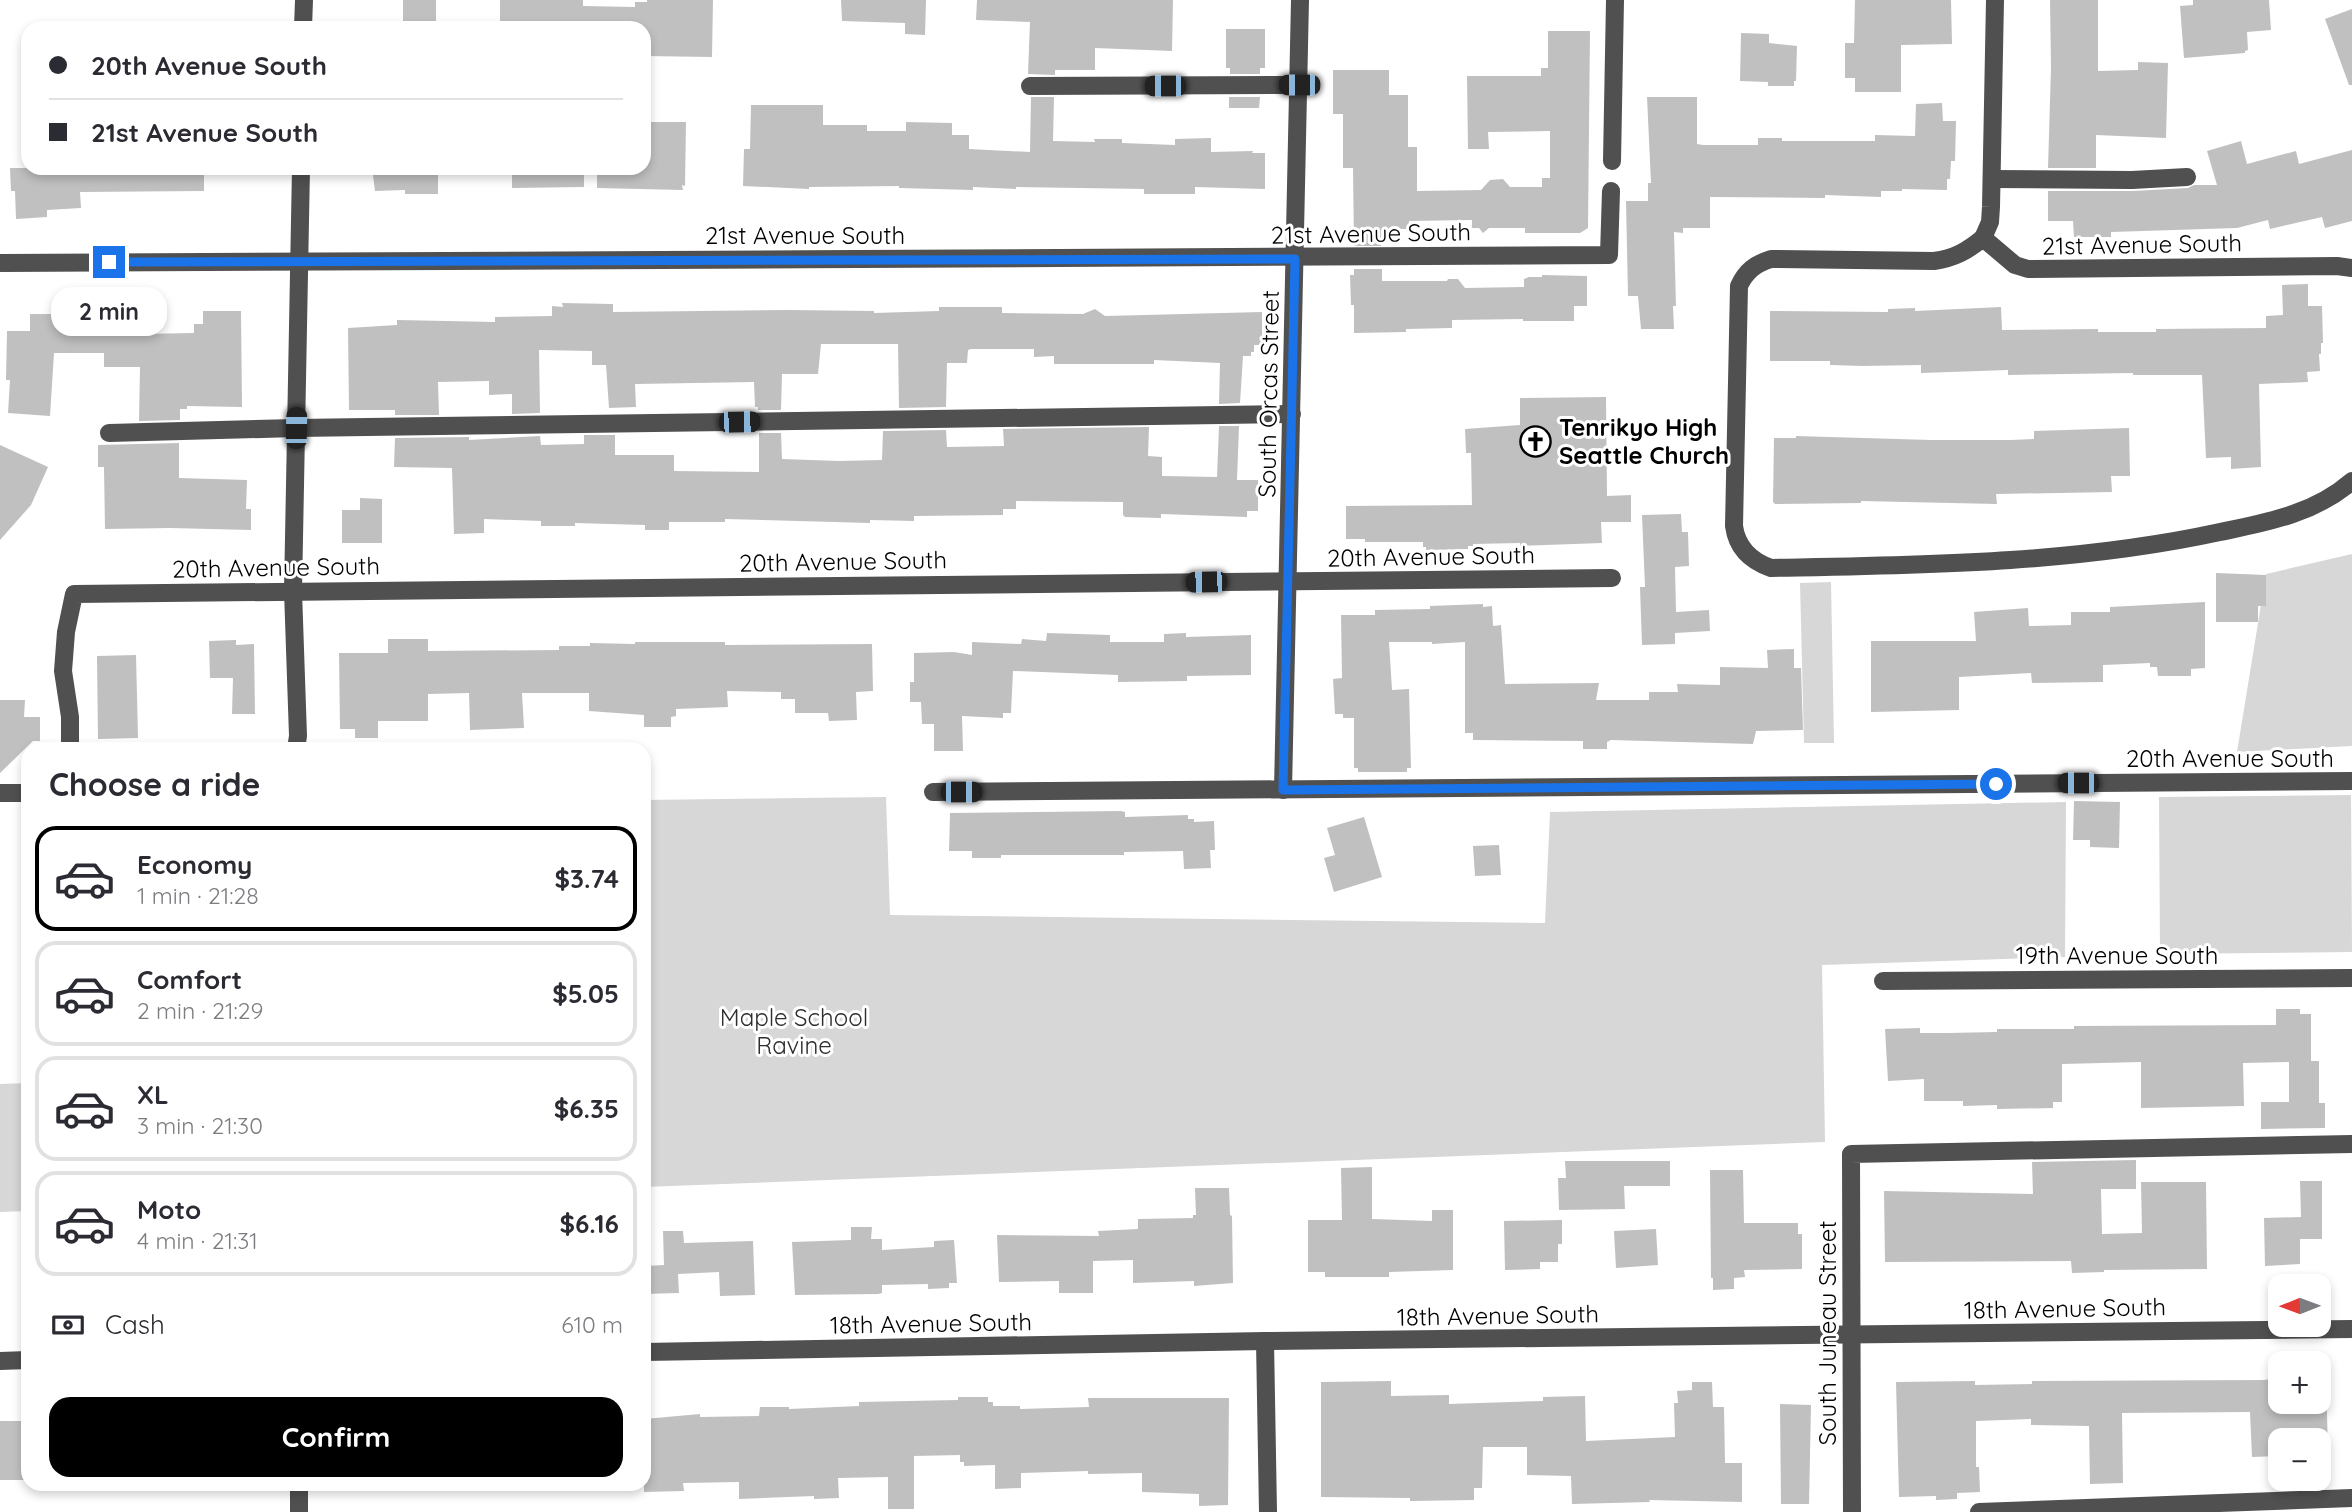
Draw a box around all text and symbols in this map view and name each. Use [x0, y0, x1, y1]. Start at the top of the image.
text: 20th Avenue South [91, 49, 327, 82]
car [1279, 75, 1321, 96]
car [1145, 76, 1187, 97]
text: 21st Avenue South [91, 116, 318, 149]
street label: 21st Avenue South [1271, 216, 1471, 250]
street label: 21st Avenue South [705, 220, 905, 250]
street label: 21st Avenue South [2042, 227, 2242, 261]
route end [93, 246, 125, 278]
callout: 2 min [51, 286, 167, 336]
street label: South Orcas Street [1251, 290, 1285, 498]
text: 2 min [79, 297, 139, 326]
car [286, 407, 307, 449]
car [718, 411, 761, 433]
place label: Tenrikyo High Seattle Church [1559, 412, 1729, 470]
church icon: Tenrikyo High Seattle Church [1519, 424, 1553, 458]
street label: 20th Avenue South [1327, 539, 1535, 573]
street label: 20th Avenue South [739, 544, 947, 578]
street label: 20th Avenue South [172, 550, 380, 584]
car [1185, 571, 1228, 593]
street label: 20th Avenue South [2126, 743, 2334, 773]
text: Choose a ride [49, 764, 261, 804]
route start [1980, 768, 2012, 800]
car [2058, 773, 2100, 794]
car [941, 782, 983, 803]
icon: car [53, 847, 116, 910]
text: Economy [137, 848, 252, 881]
text: $3.74 [555, 862, 619, 895]
text: 1 min · 21:28 [137, 881, 259, 910]
street label: 19th Avenue South [2016, 940, 2218, 970]
icon: car [53, 962, 116, 1025]
text: Comfort [137, 963, 242, 996]
text: $5.05 [552, 977, 619, 1010]
text: 2 min · 21:29 [137, 996, 263, 1025]
park label: Maple School Ravine [720, 1002, 868, 1060]
icon: car [53, 1077, 116, 1140]
text: XL [137, 1078, 169, 1111]
text: $6.35 [554, 1092, 619, 1125]
text: 3 min · 21:30 [137, 1111, 263, 1140]
icon: car [53, 1192, 116, 1255]
text: Moto [137, 1193, 201, 1226]
text: $6.16 [559, 1207, 619, 1240]
street label: South Juneau Street [1812, 1221, 1842, 1445]
text: 4 min · 21:31 [137, 1226, 258, 1255]
north arrow [2268, 1274, 2331, 1337]
map controls [2268, 1274, 2331, 1491]
street label: 18th Avenue South [1964, 1291, 2166, 1325]
street label: 18th Avenue South [1397, 1298, 1599, 1332]
icon: cash [49, 1306, 87, 1344]
street label: 18th Avenue South [830, 1306, 1032, 1340]
text: Cash [105, 1308, 165, 1341]
text: 610 m [561, 1310, 623, 1339]
button: + [2268, 1351, 2331, 1414]
button: Confirm [49, 1397, 623, 1477]
button: − [2268, 1428, 2331, 1491]

